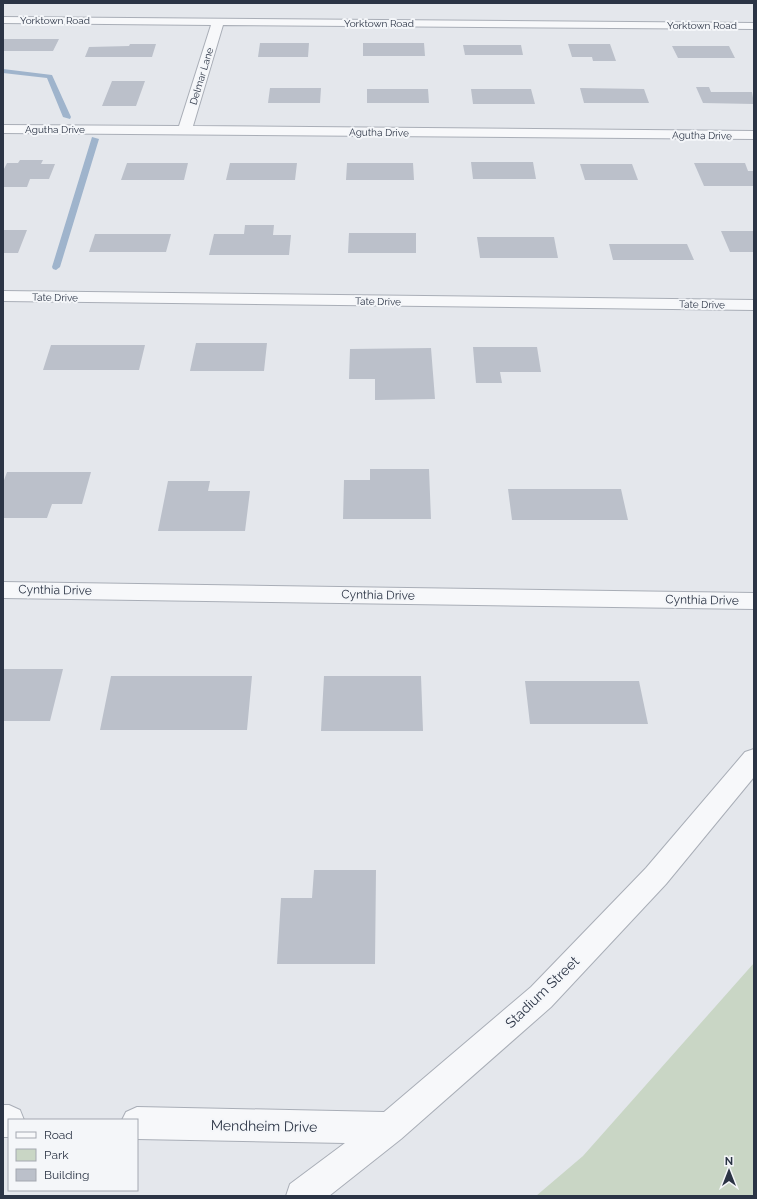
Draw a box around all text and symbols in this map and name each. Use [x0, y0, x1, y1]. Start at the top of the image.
street label: Yorktown Road [20, 15, 90, 26]
street label: Yorktown Road [344, 18, 414, 29]
street label: Yorktown Road [667, 20, 737, 31]
street label: Delmar Lane [188, 46, 215, 106]
street label: Agutha Drive [25, 124, 85, 135]
street label: Agutha Drive [349, 126, 409, 139]
street label: Agutha Drive [672, 129, 732, 142]
street label: Tate Drive [32, 292, 78, 303]
street label: Tate Drive [355, 296, 401, 307]
street label: Tate Drive [679, 299, 725, 310]
street label: Cynthia Drive [18, 582, 92, 598]
street label: Cynthia Drive [341, 587, 415, 603]
street label: Cynthia Drive [665, 592, 739, 608]
street label: Stadium Street [502, 953, 582, 1031]
street label: Mendheim Drive [211, 1117, 317, 1135]
legend [8, 1119, 138, 1191]
text: Road [44, 1128, 73, 1142]
text: Park [44, 1148, 69, 1162]
north arrow [709, 1151, 749, 1191]
text: N [725, 1155, 733, 1168]
text: Building [44, 1168, 90, 1182]

